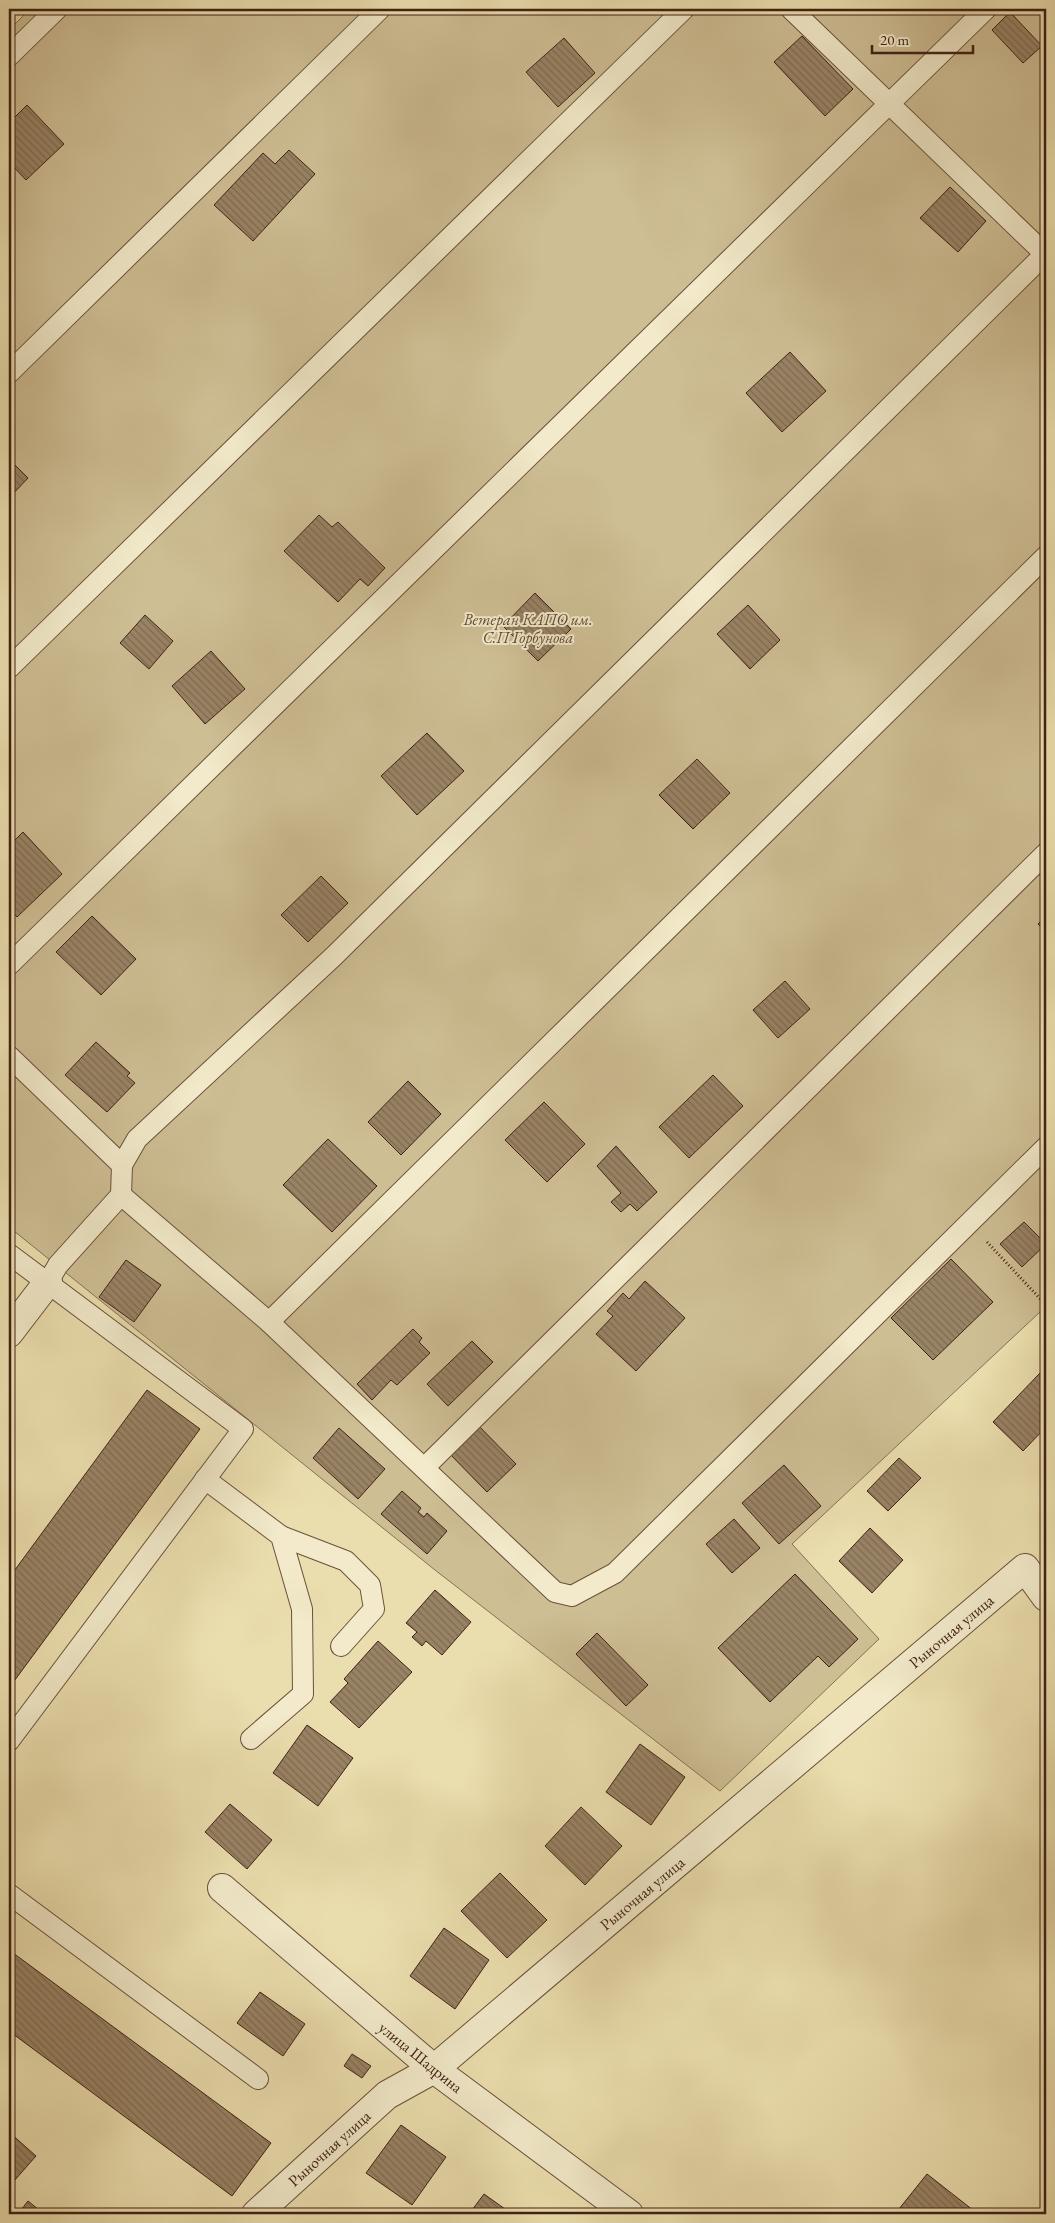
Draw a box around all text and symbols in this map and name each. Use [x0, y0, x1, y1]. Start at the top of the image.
scale bar [872, 22, 974, 54]
text: 20 m [880, 30, 909, 49]
park label: Ветеран КАПО им. С.П Горбунова [462, 609, 593, 648]
street label: Рыночная улица [905, 1589, 999, 1673]
street label: Рыночная улица [596, 1851, 690, 1935]
street label: улица Шадрина [374, 2017, 467, 2098]
street label: Рыночная улица [283, 2105, 376, 2191]

